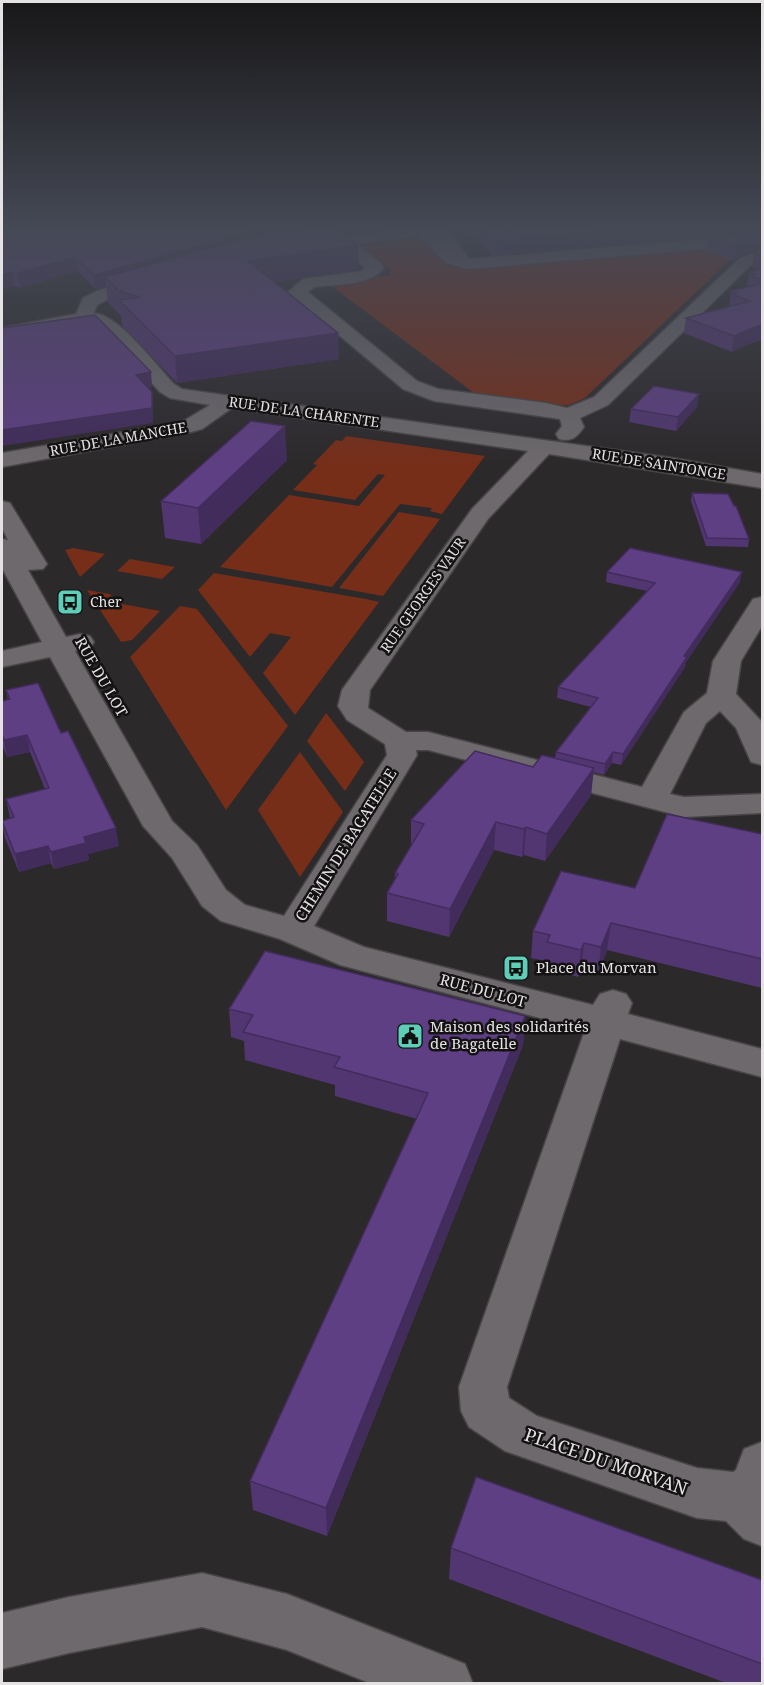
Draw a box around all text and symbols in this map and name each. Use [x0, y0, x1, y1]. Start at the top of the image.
street label: RUE DE LA CHARENTE [228, 392, 381, 432]
street label: RUE DE LA MANCHE [48, 417, 188, 460]
street label: RUE DE SAINTONGE [591, 444, 728, 483]
street label: RUE GEORGES VAUR [376, 533, 470, 656]
bus stop icon: Cher [55, 587, 85, 617]
place label: Cher [90, 592, 122, 611]
street label: RUE DU LOT [71, 633, 133, 720]
street label: CHEMIN DE BAGATELLE [290, 764, 400, 925]
bus stop icon: Place du Morvan [501, 953, 531, 983]
place label: Place du Morvan [536, 957, 657, 977]
street label: RUE DU LOT [438, 969, 529, 1011]
place label: Maison des solidarités de Bagatelle [430, 1016, 589, 1053]
public building icon: Maison des solidarités de Bagatelle [395, 1021, 425, 1051]
street label: PLACE DU MORVAN [522, 1422, 691, 1500]

